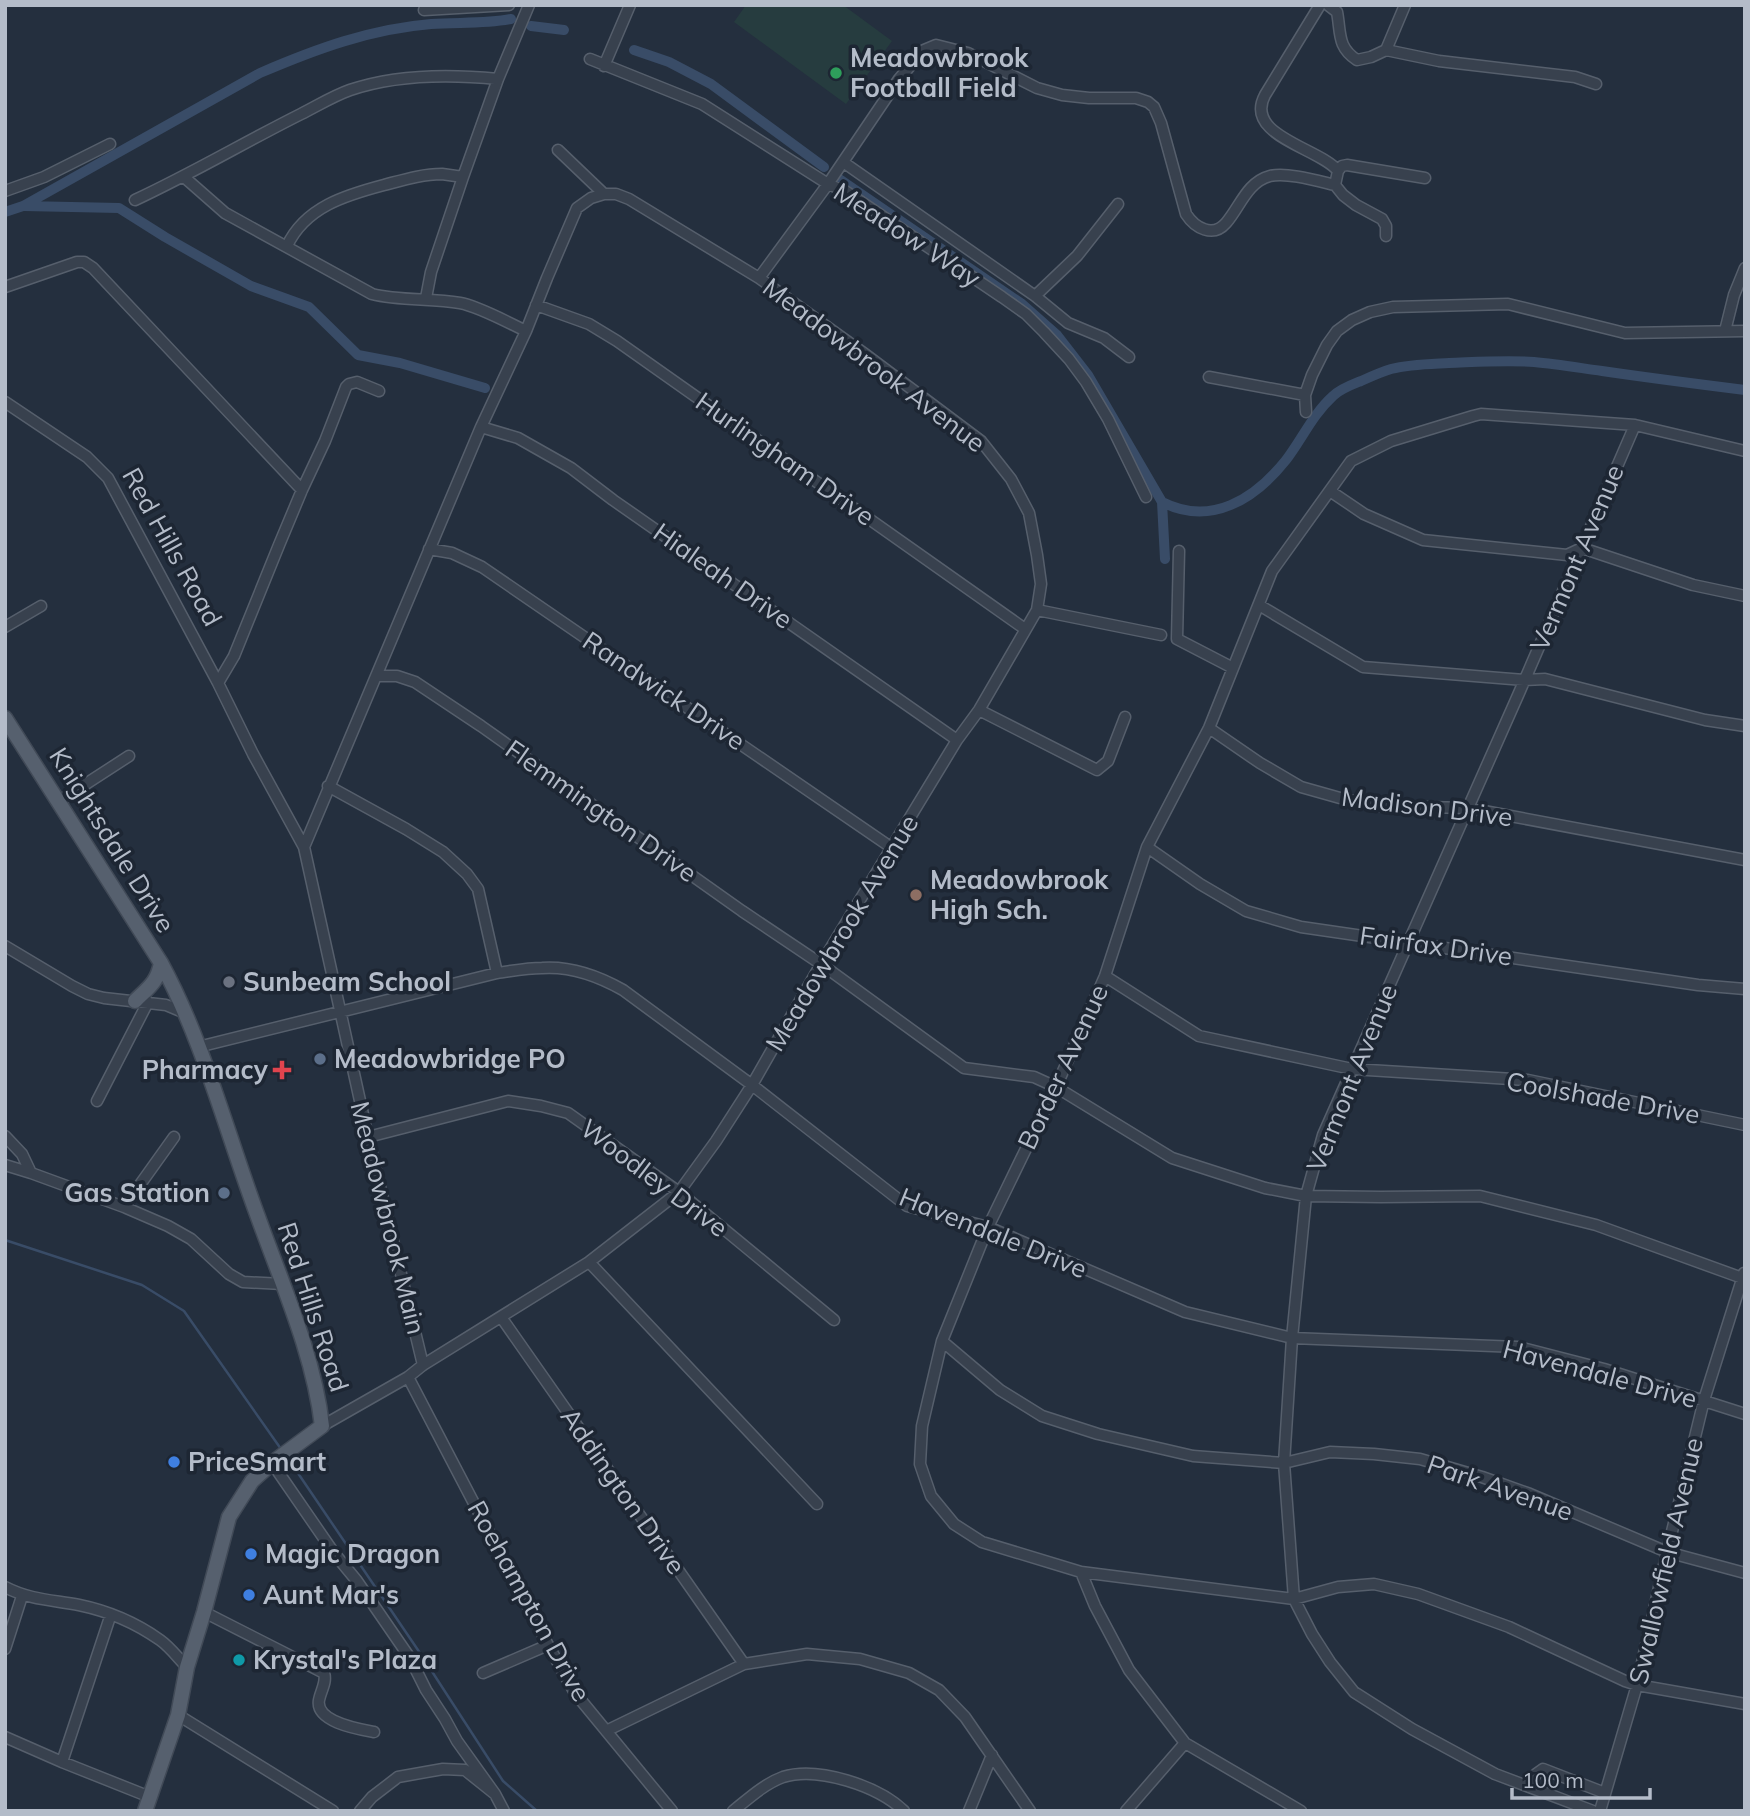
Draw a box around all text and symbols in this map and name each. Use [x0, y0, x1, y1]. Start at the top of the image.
place label: Meadowbrook Football Field [850, 41, 1029, 104]
marker: Meadowbrook Football Field [828, 65, 844, 81]
street label: Meadow Way [828, 175, 987, 294]
street label: Meadowbrook Avenue [756, 270, 992, 459]
street label: Hurlingham Drive [689, 385, 881, 533]
street label: Vermont Avenue [1522, 460, 1631, 656]
street label: Red Hills Road [115, 462, 230, 632]
street label: Hialeah Drive [647, 515, 799, 636]
street label: Randwick Drive [577, 624, 752, 757]
street label: Flemmington Drive [499, 732, 703, 889]
street label: Knightsdale Drive [42, 741, 183, 938]
street label: Madison Drive [1340, 780, 1515, 833]
street label: Meadowbrook Avenue [758, 808, 925, 1057]
place label: Meadowbrook High Sch. [930, 863, 1109, 926]
marker: Meadowbrook High Sch. [908, 887, 924, 903]
street label: Fairfax Drive [1358, 918, 1515, 973]
place label: Sunbeam School [243, 965, 451, 998]
marker: Sunbeam School [221, 974, 237, 990]
street label: Border Avenue [1010, 979, 1115, 1155]
street label: Vermont Avenue [1299, 979, 1404, 1177]
place label: Meadowbridge PO [334, 1042, 566, 1075]
marker: Meadowbridge PO [312, 1051, 328, 1067]
place label: Pharmacy [142, 1053, 269, 1086]
marker: Pharmacy [274, 1062, 290, 1078]
street label: Coolshade Drive [1504, 1064, 1702, 1131]
street label: Meadowbrook Main [344, 1098, 433, 1338]
street label: Woodley Drive [574, 1111, 735, 1244]
place label: Gas Station [64, 1176, 210, 1209]
street label: Havendale Drive [895, 1180, 1092, 1285]
marker: Gas Station [216, 1185, 232, 1201]
street label: Red Hills Road [271, 1218, 356, 1396]
street label: Havendale Drive [1500, 1332, 1701, 1415]
street label: Addington Drive [554, 1401, 693, 1580]
street label: Swallowfield Avenue [1621, 1434, 1710, 1687]
place label: PriceSmart [188, 1445, 326, 1478]
street label: Park Avenue [1423, 1447, 1577, 1528]
marker: PriceSmart [166, 1454, 182, 1470]
street label: Roehampton Drive [461, 1495, 598, 1707]
place label: Magic Dragon [265, 1537, 440, 1570]
marker: Magic Dragon [243, 1546, 259, 1562]
place label: Aunt Mar's [263, 1578, 399, 1611]
marker: Aunt Mar's [241, 1587, 257, 1603]
place label: Krystal's Plaza [253, 1643, 437, 1676]
marker: Krystal's Plaza [231, 1652, 247, 1668]
scale bar [1512, 1756, 1650, 1800]
text: 100 m [1522, 1767, 1584, 1793]

